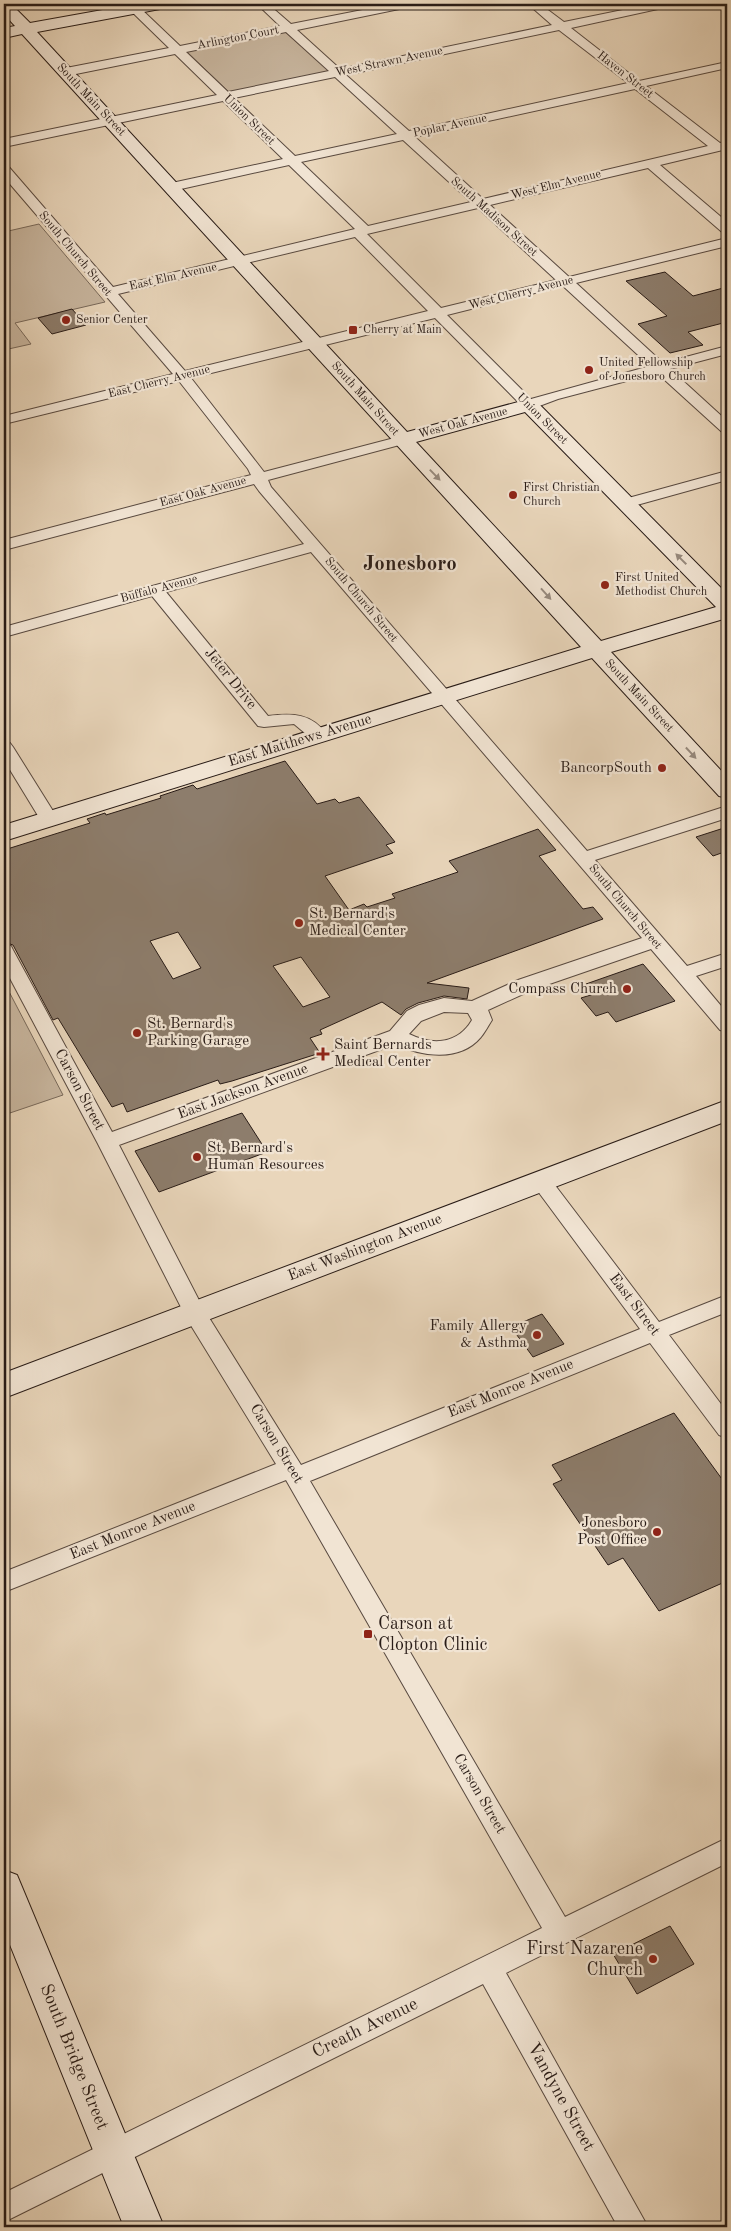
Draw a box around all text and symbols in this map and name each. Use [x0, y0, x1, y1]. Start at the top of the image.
street label: Arlington Court [196, 24, 280, 52]
street label: West Strawn Avenue [334, 45, 444, 79]
street label: Haven Street [595, 49, 655, 101]
street label: South Main Street [54, 61, 128, 139]
street label: Union Street [221, 93, 277, 147]
street label: Poplar Avenue [412, 112, 489, 140]
street label: West Elm Avenue [510, 168, 603, 202]
street label: South Madison Street [448, 175, 540, 259]
street label: South Church Street [36, 209, 114, 299]
street label: East Elm Avenue [128, 261, 218, 293]
street label: West Cherry Avenue [467, 274, 575, 312]
marker: Senior Center [60, 314, 72, 326]
place label: Senior Center [76, 314, 148, 326]
marker: Cherry at Main [347, 324, 359, 336]
place label: Cherry at Main [363, 324, 442, 336]
place label: United Fellowship of Jonesboro Church [599, 357, 706, 383]
street label: South Main Street [329, 360, 401, 438]
street label: East Cherry Avenue [107, 363, 212, 400]
marker: United Fellowship of Jonesboro Church [583, 364, 595, 376]
street label: Union Street [514, 391, 570, 447]
street label: West Oak Avenue [417, 405, 509, 441]
one-way arrow [429, 469, 441, 481]
street label: East Oak Avenue [158, 475, 248, 509]
place label: First Christian Church [523, 482, 600, 508]
marker: First Christian Church [507, 489, 519, 501]
one-way arrow [676, 553, 688, 565]
district label: Jonesboro [363, 554, 457, 575]
street label: South Church Street [322, 555, 400, 645]
place label: First United Methodist Church [615, 572, 708, 598]
street label: Buffalo Avenue [119, 573, 199, 605]
marker: First United Methodist Church [599, 579, 611, 591]
one-way arrow [540, 588, 552, 600]
street label: Jeter Drive [201, 646, 259, 712]
street label: South Main Street [602, 657, 676, 735]
street label: East Matthews Avenue [226, 712, 374, 770]
one-way arrow [685, 746, 697, 758]
place label: BancorpSouth [560, 761, 652, 776]
marker: BancorpSouth [656, 762, 668, 774]
street label: South Church Street [586, 862, 664, 952]
place label: St. Bernard's Medical Center [309, 907, 406, 939]
marker: St. Bernard's Medical Center [293, 917, 305, 929]
place label: Compass Church [508, 982, 617, 997]
marker: Compass Church [621, 983, 633, 995]
place label: St. Bernard's Parking Garage [147, 1017, 249, 1049]
marker: St. Bernard's Parking Garage [131, 1027, 143, 1039]
place label: Saint Bernards Medical Center [334, 1038, 432, 1070]
street label: Carson Street [51, 1047, 107, 1133]
marker: Saint Bernards Medical Center [316, 1047, 330, 1061]
street label: East Jackson Avenue [176, 1061, 310, 1123]
place label: St. Bernard's Human Resources [207, 1141, 324, 1173]
marker: St. Bernard's Human Resources [191, 1151, 203, 1163]
street label: East Washington Avenue [286, 1212, 444, 1284]
street label: East Street [606, 1271, 662, 1339]
place label: Family Allergy & Asthma [430, 1319, 528, 1351]
marker: Family Allergy & Asthma [531, 1329, 543, 1341]
street label: East Monroe Avenue [446, 1357, 576, 1421]
street label: Carson Street [246, 1402, 306, 1486]
street label: East Monroe Avenue [68, 1499, 198, 1563]
place label: Jonesboro Post Office [577, 1516, 647, 1548]
marker: Jonesboro Post Office [651, 1526, 663, 1538]
place label: Carson at Clopton Clinic [378, 1615, 488, 1654]
marker: Carson at Clopton Clinic [362, 1628, 374, 1640]
street label: Carson Street [450, 1751, 508, 1837]
place label: First Nazarene Church [526, 1940, 643, 1979]
marker: First Nazarene Church [647, 1953, 659, 1965]
street label: South Bridge Street [37, 1981, 111, 2133]
street label: Creath Avenue [309, 1995, 421, 2061]
street label: Vandyne Street [524, 2040, 598, 2154]

